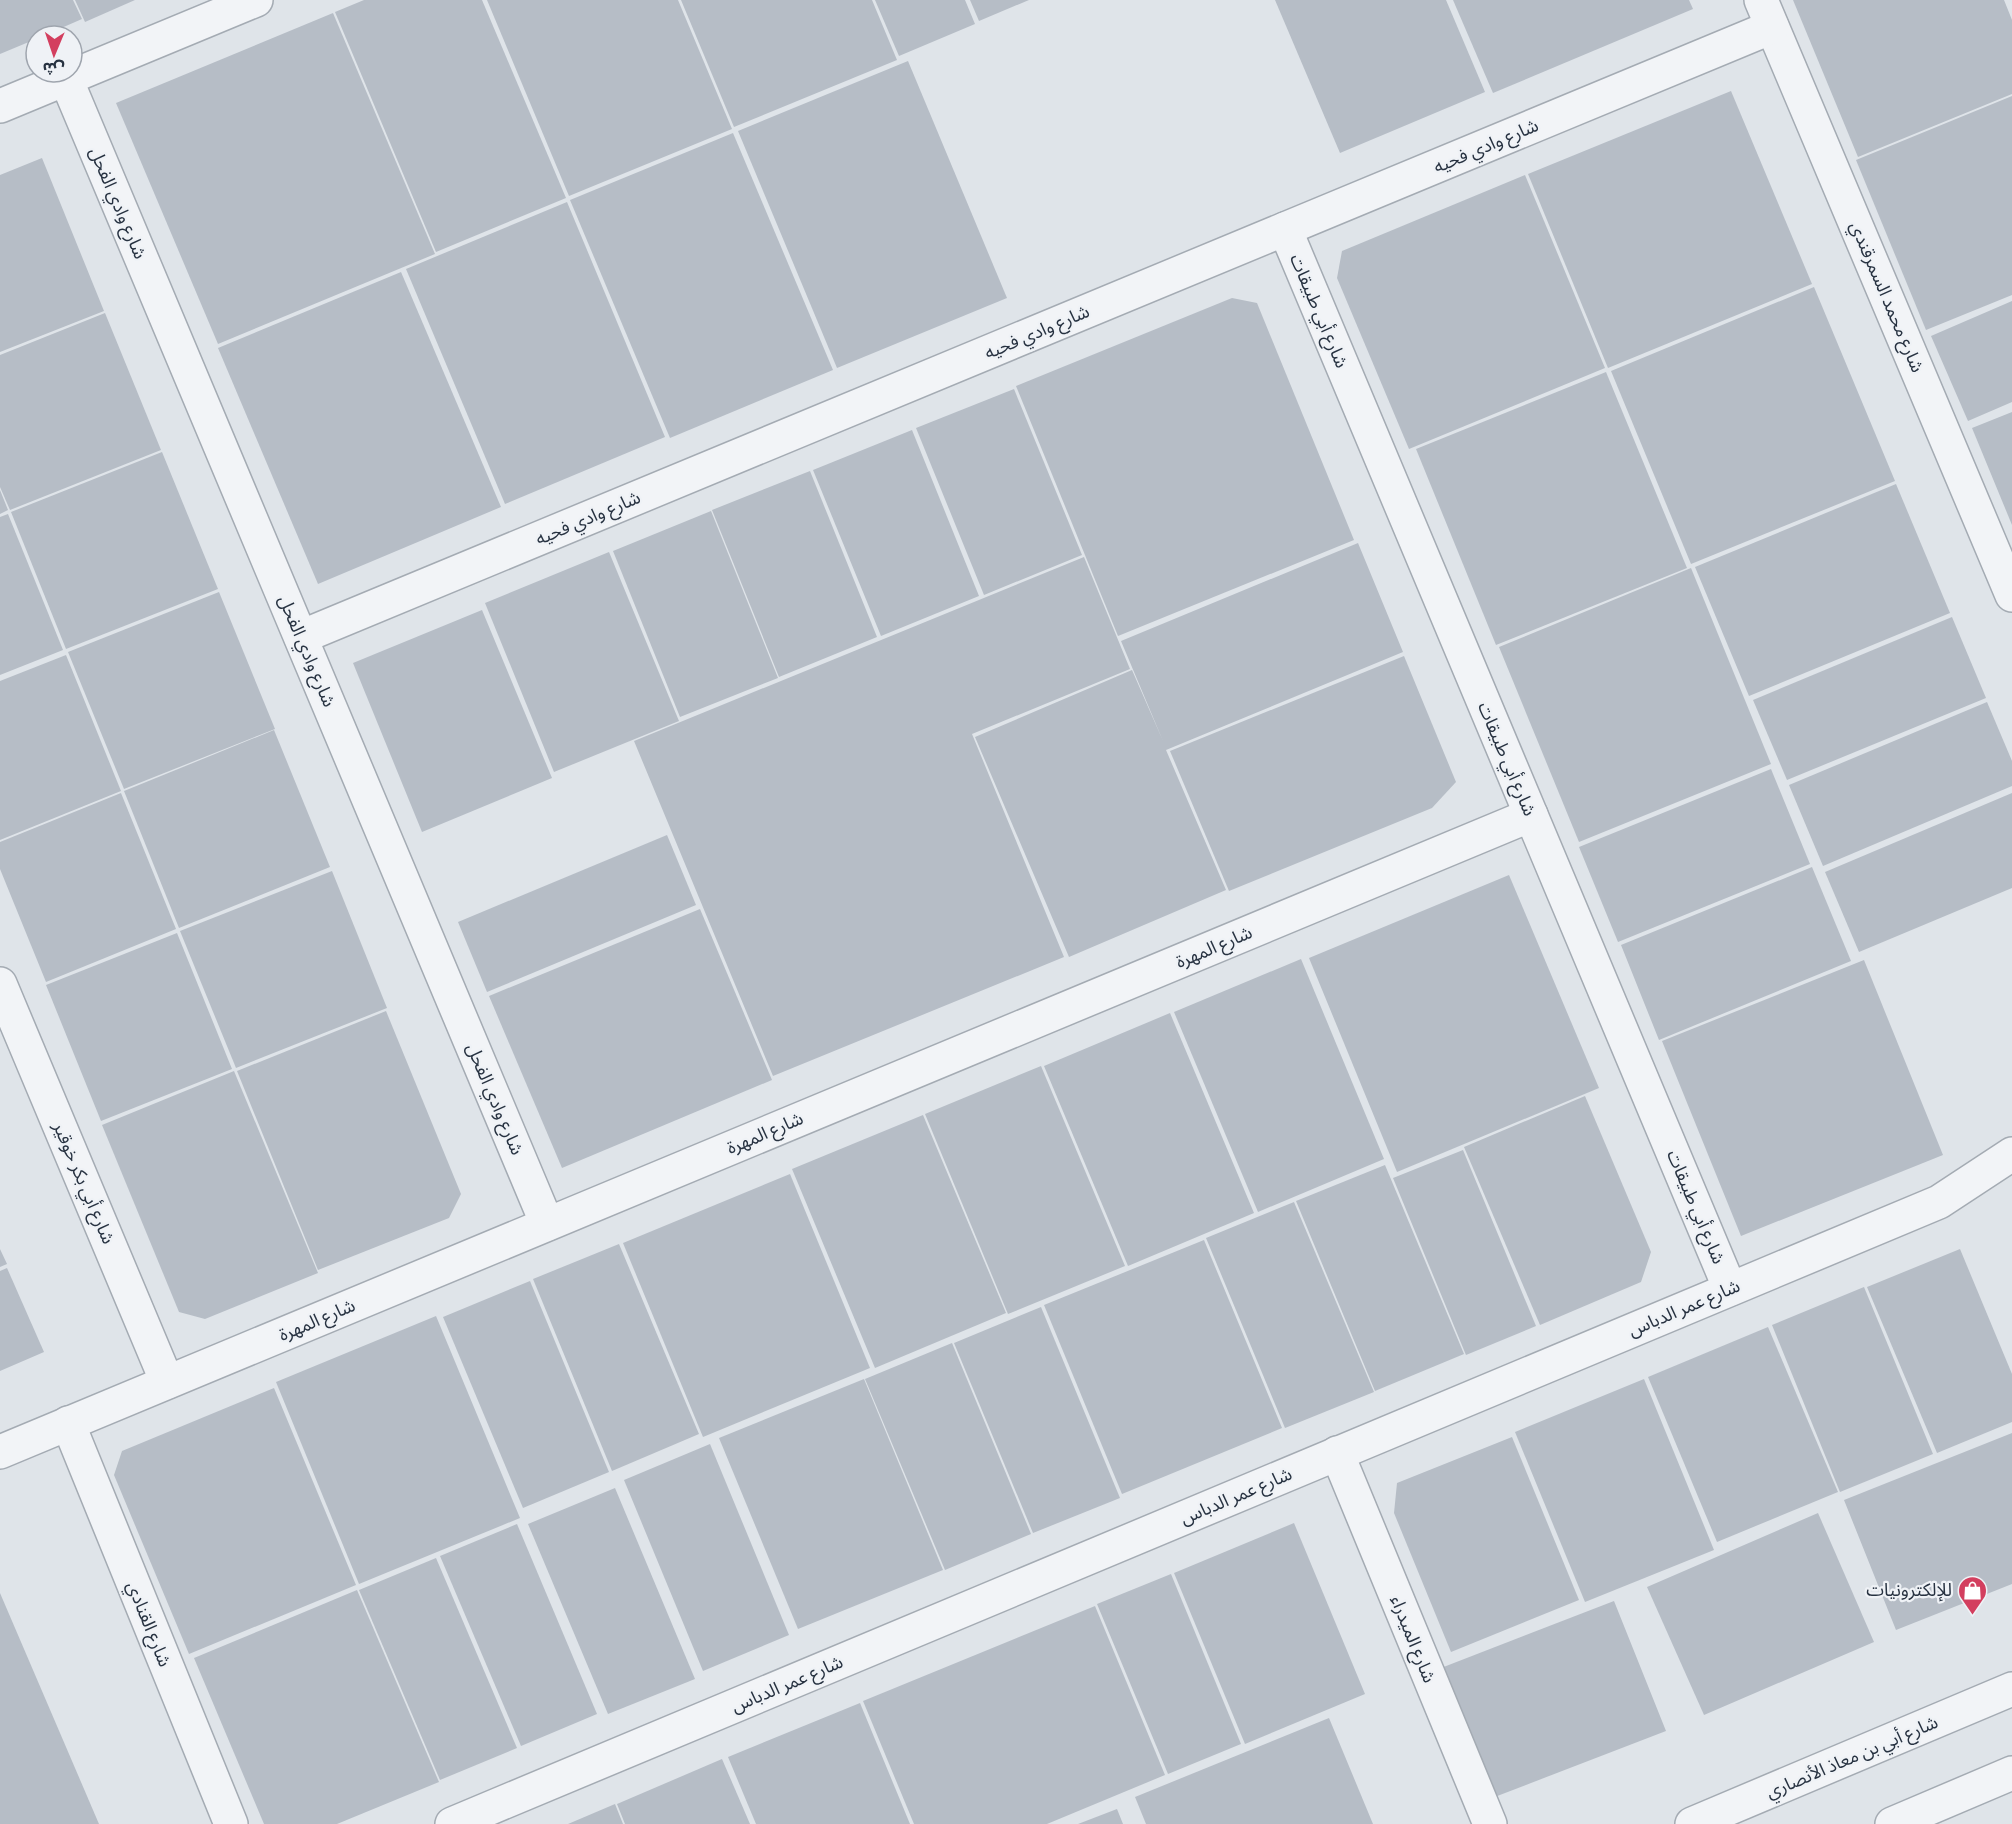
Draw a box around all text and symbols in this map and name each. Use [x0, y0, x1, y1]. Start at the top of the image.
north arrow [24, 24, 84, 84]
text: ش [42, 58, 65, 80]
street label: شارع وادي فحيه [1429, 112, 1543, 181]
street label: شارع وادي الفحل [82, 143, 153, 263]
street label: شارع محمد السمرقندي [1842, 217, 1931, 377]
street label: شارع أبي طبيقات [1282, 250, 1355, 372]
street label: شارع وادي فحيه [980, 298, 1094, 367]
street label: شارع وادي فحيه [531, 484, 645, 553]
street label: شارع وادي الفحل [271, 591, 342, 711]
street label: شارع أبي طبيقات [1470, 698, 1543, 820]
street label: شارع المهرة [1172, 919, 1257, 976]
street label: شارع وادي الفحل [459, 1039, 530, 1159]
street label: شارع المهرة [723, 1105, 808, 1162]
street label: شارع أبي بكر خوقير [45, 1117, 121, 1248]
street label: شارع أبي طبيقات [1659, 1146, 1732, 1268]
street label: شارع عمر الدباس [1624, 1273, 1744, 1344]
street label: شارع المهرة [275, 1292, 360, 1349]
street label: شارع عمر الدباس [1176, 1461, 1296, 1532]
shop icon: للإلكترونيات [1957, 1574, 1989, 1616]
street label: شارع القنادي [119, 1577, 178, 1671]
place label: للإلكترونيات [1866, 1577, 1952, 1602]
street label: شارع الميدراء [1383, 1591, 1442, 1687]
street label: شارع عمر الدباس [727, 1649, 847, 1720]
street label: شارع أبي بن معاذ الأنصاري [1762, 1709, 1942, 1806]

